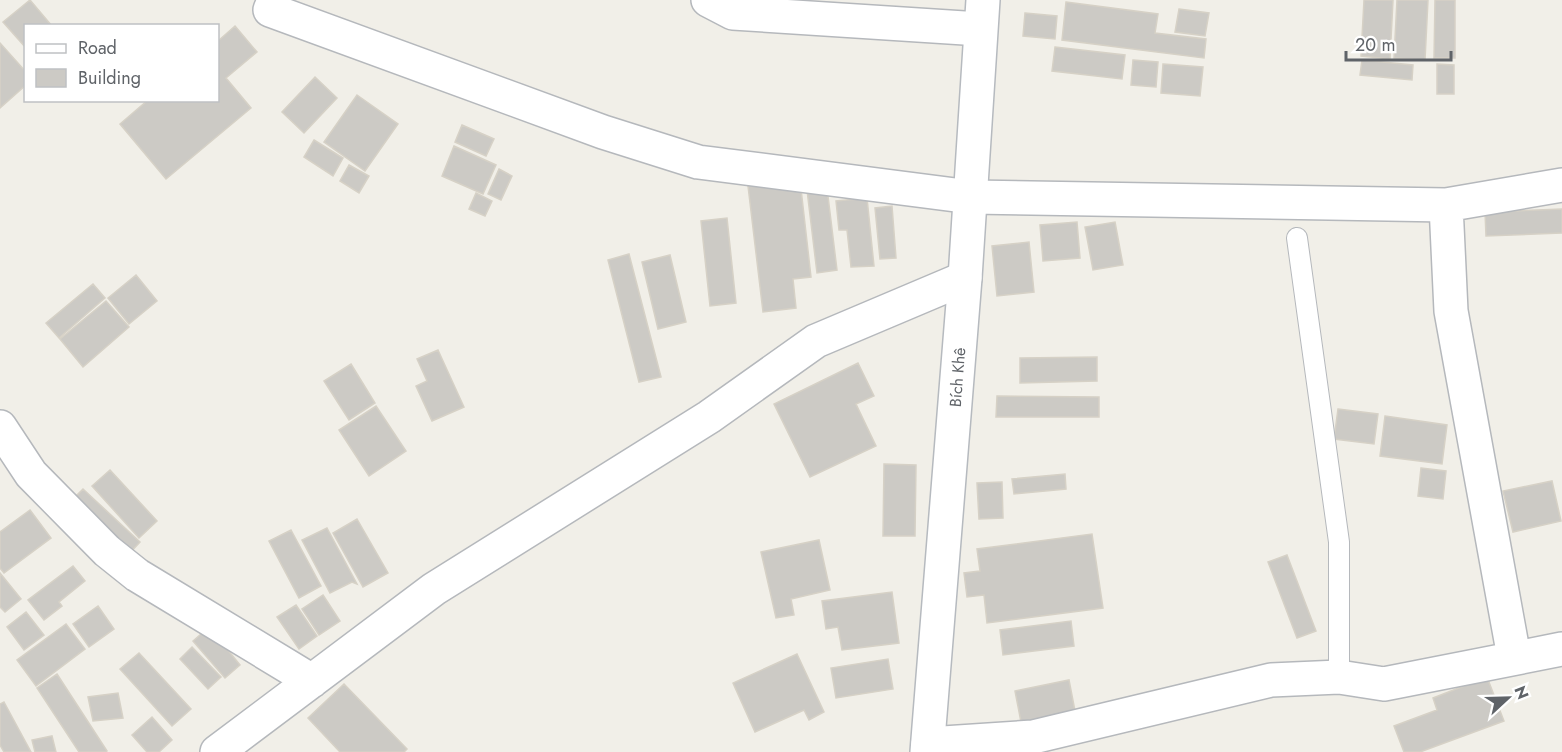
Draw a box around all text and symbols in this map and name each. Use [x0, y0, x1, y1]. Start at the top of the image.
legend [24, 24, 219, 102]
scale bar [1346, 24, 1451, 62]
text: 20 m [1355, 32, 1395, 58]
text: Road [78, 35, 117, 61]
text: Building [78, 65, 141, 91]
street label: Bích Khê [943, 347, 971, 408]
north arrow [1478, 668, 1538, 728]
text: N [1508, 682, 1534, 703]

